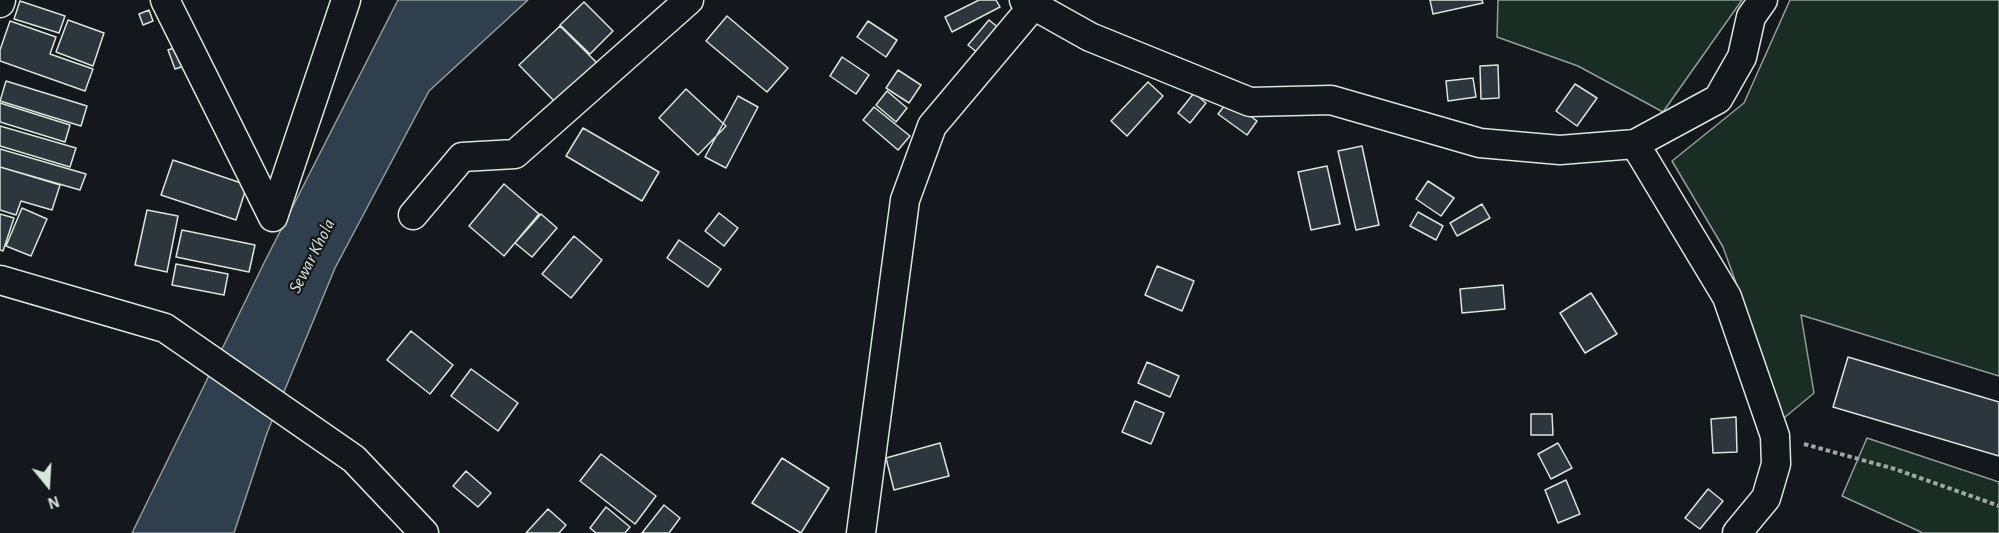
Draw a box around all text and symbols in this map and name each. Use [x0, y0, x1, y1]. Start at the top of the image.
water label: Sewar Khola [284, 215, 340, 297]
north arrow [18, 455, 78, 515]
text: N [46, 493, 61, 511]

